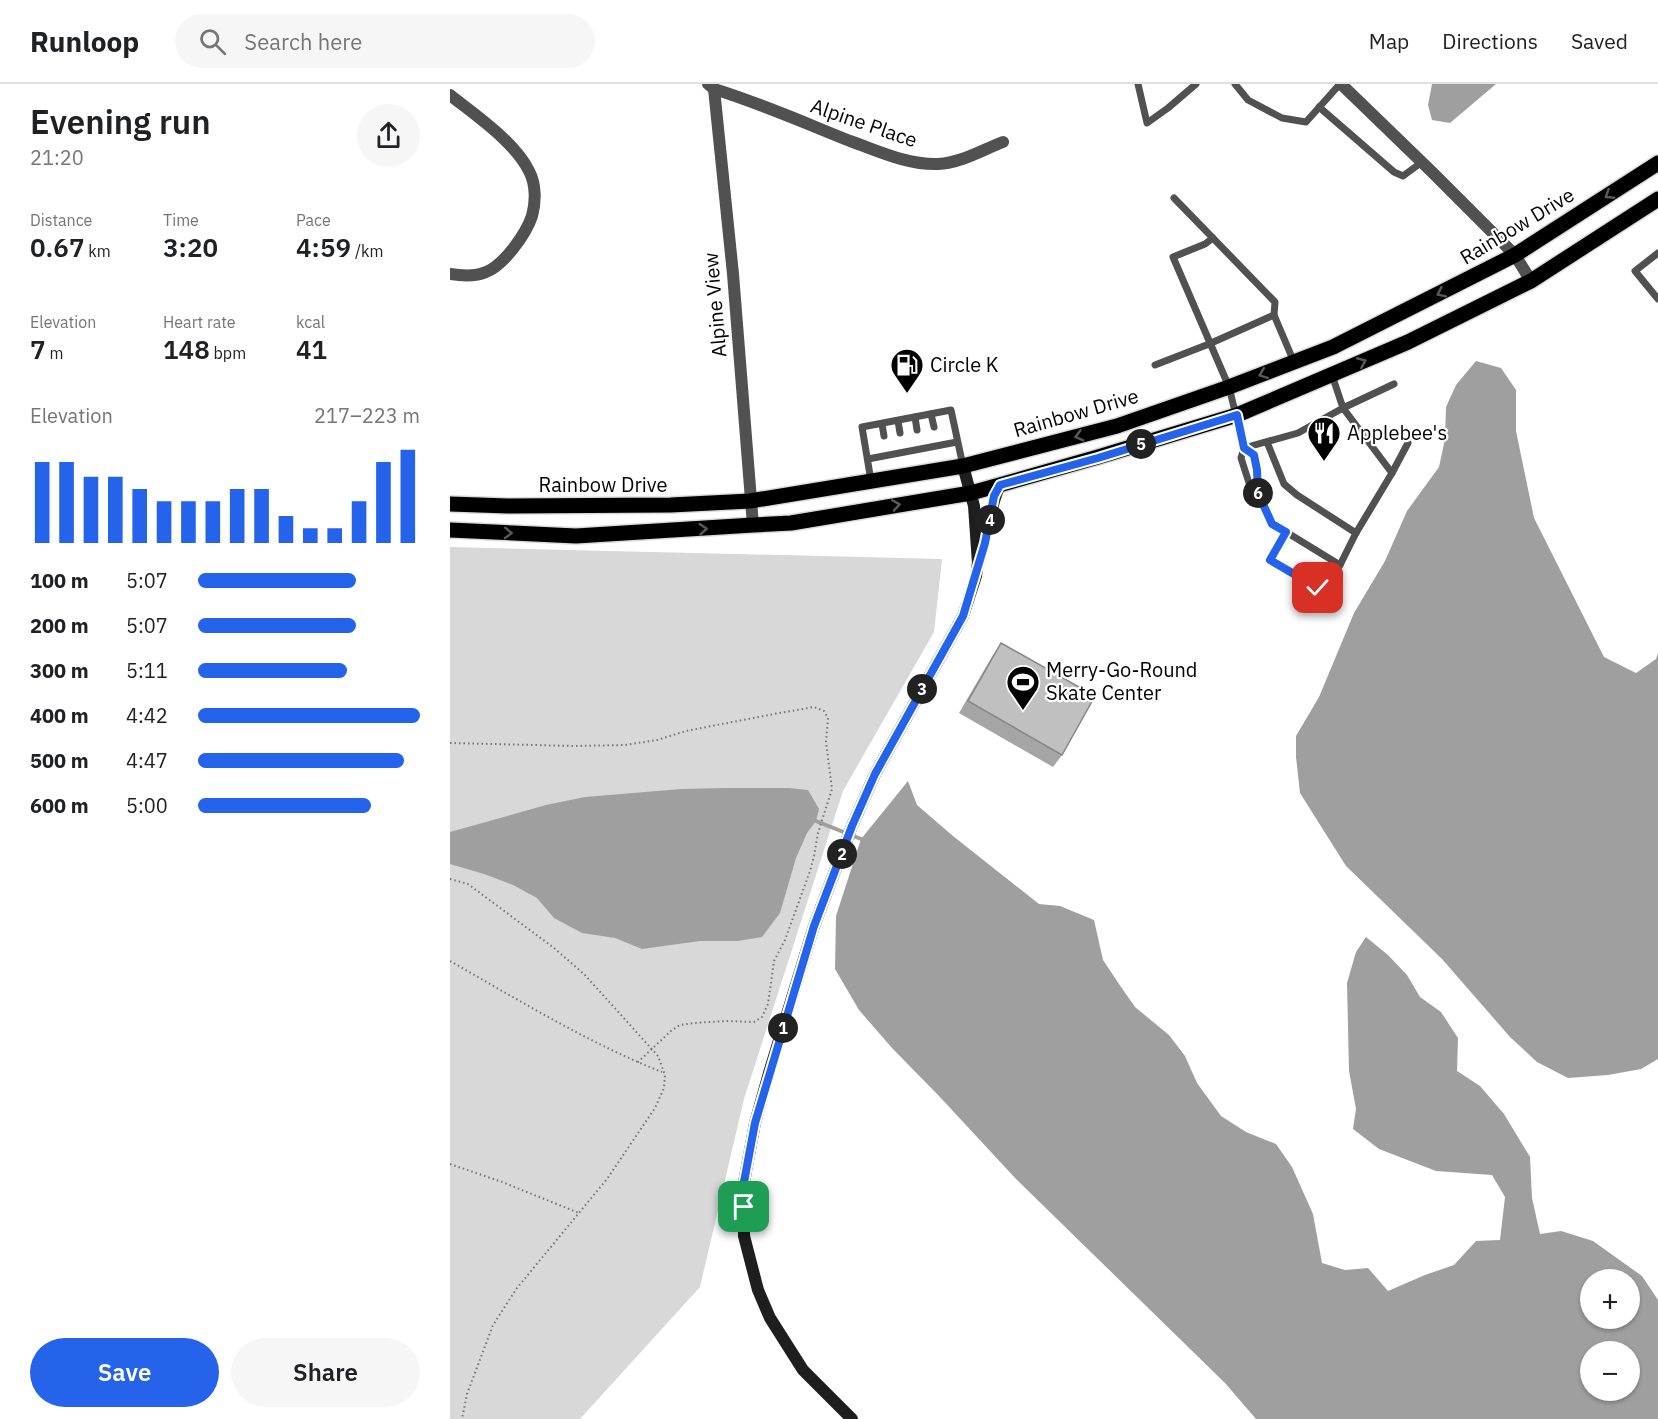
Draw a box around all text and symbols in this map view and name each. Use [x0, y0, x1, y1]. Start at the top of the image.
search box [175, 14, 595, 68]
text: Runloop [30, 23, 139, 60]
icon: search [196, 25, 229, 58]
text: Search here [244, 27, 362, 56]
text: Map [1369, 27, 1409, 55]
text: Directions [1442, 27, 1538, 55]
text: Saved [1571, 27, 1628, 55]
street label: Alpine Place [807, 92, 921, 153]
text: Evening run [30, 100, 211, 143]
button: share [357, 104, 420, 167]
text: 21:20 [30, 144, 84, 171]
street label: Rainbow Drive [1455, 181, 1579, 270]
one-way arrow [1605, 188, 1615, 200]
text: Distance [30, 210, 92, 230]
text: Time [163, 210, 199, 230]
text: Pace [296, 210, 331, 230]
text: 0.67 [30, 230, 85, 264]
text: 3:20 [163, 230, 218, 264]
text: 4:59 [296, 230, 351, 264]
text: km [85, 241, 111, 261]
text: /km [351, 241, 383, 261]
street label: Alpine View [696, 251, 733, 359]
one-way arrow [1436, 286, 1447, 298]
text: Elevation [30, 312, 96, 332]
text: Heart rate [163, 312, 236, 332]
text: kcal [296, 312, 325, 332]
text: 7 [30, 332, 46, 366]
text: 148 [163, 332, 210, 366]
text: 41 [296, 332, 327, 366]
text: m [46, 343, 63, 363]
text: bpm [210, 343, 246, 363]
fuel station icon: Circle K [889, 347, 925, 394]
place label: Circle K [930, 351, 999, 378]
one-way arrow [1356, 357, 1367, 369]
one-way arrow [1259, 367, 1270, 379]
street label: Rainbow Drive [1010, 382, 1142, 443]
text: Elevation [30, 402, 113, 429]
text: 217–223 m [314, 402, 420, 429]
restaurant icon: Applebee's [1306, 415, 1342, 462]
place label: Applebee's [1347, 419, 1447, 446]
one-way arrow [1074, 428, 1084, 441]
pin: 5 [1126, 429, 1156, 459]
text: 5 [1136, 434, 1146, 454]
street label: Rainbow Drive [539, 471, 667, 498]
pin: 6 [1243, 478, 1273, 508]
text: 6 [1253, 483, 1263, 503]
one-way arrow [892, 499, 901, 511]
pin: 4 [975, 505, 1005, 535]
text: 4 [985, 510, 995, 530]
one-way arrow [699, 523, 708, 536]
one-way arrow [504, 527, 513, 539]
pin [1292, 562, 1343, 613]
text: 100 m [30, 567, 89, 594]
text: 5:07 [126, 567, 168, 594]
icon: check [1301, 571, 1334, 604]
text: 200 m [30, 612, 89, 639]
text: 5:07 [126, 612, 168, 639]
place label: Merry-Go-Round Skate Center [1046, 656, 1197, 706]
text: 300 m [30, 657, 89, 684]
text: 5:11 [126, 657, 168, 684]
sports icon: Merry-Go-Round Skate Center [1005, 664, 1041, 711]
pin: 3 [907, 674, 937, 704]
text: 3 [917, 679, 927, 699]
text: 400 m [30, 702, 89, 729]
text: 4:42 [126, 702, 168, 729]
text: 500 m [30, 747, 89, 774]
text: 4:47 [126, 747, 168, 774]
text: 600 m [30, 792, 89, 819]
text: 5:00 [126, 792, 168, 819]
pin: 2 [827, 839, 857, 869]
text: 2 [837, 844, 847, 864]
pin: 1 [768, 1013, 798, 1043]
text: 1 [778, 1018, 788, 1038]
pin [718, 1181, 769, 1232]
icon: arrive [727, 1190, 760, 1223]
map controls [1580, 1269, 1640, 1401]
button: + [1580, 1269, 1640, 1329]
button: Save [30, 1338, 219, 1407]
button: Share [231, 1338, 420, 1407]
button: − [1580, 1341, 1640, 1401]

